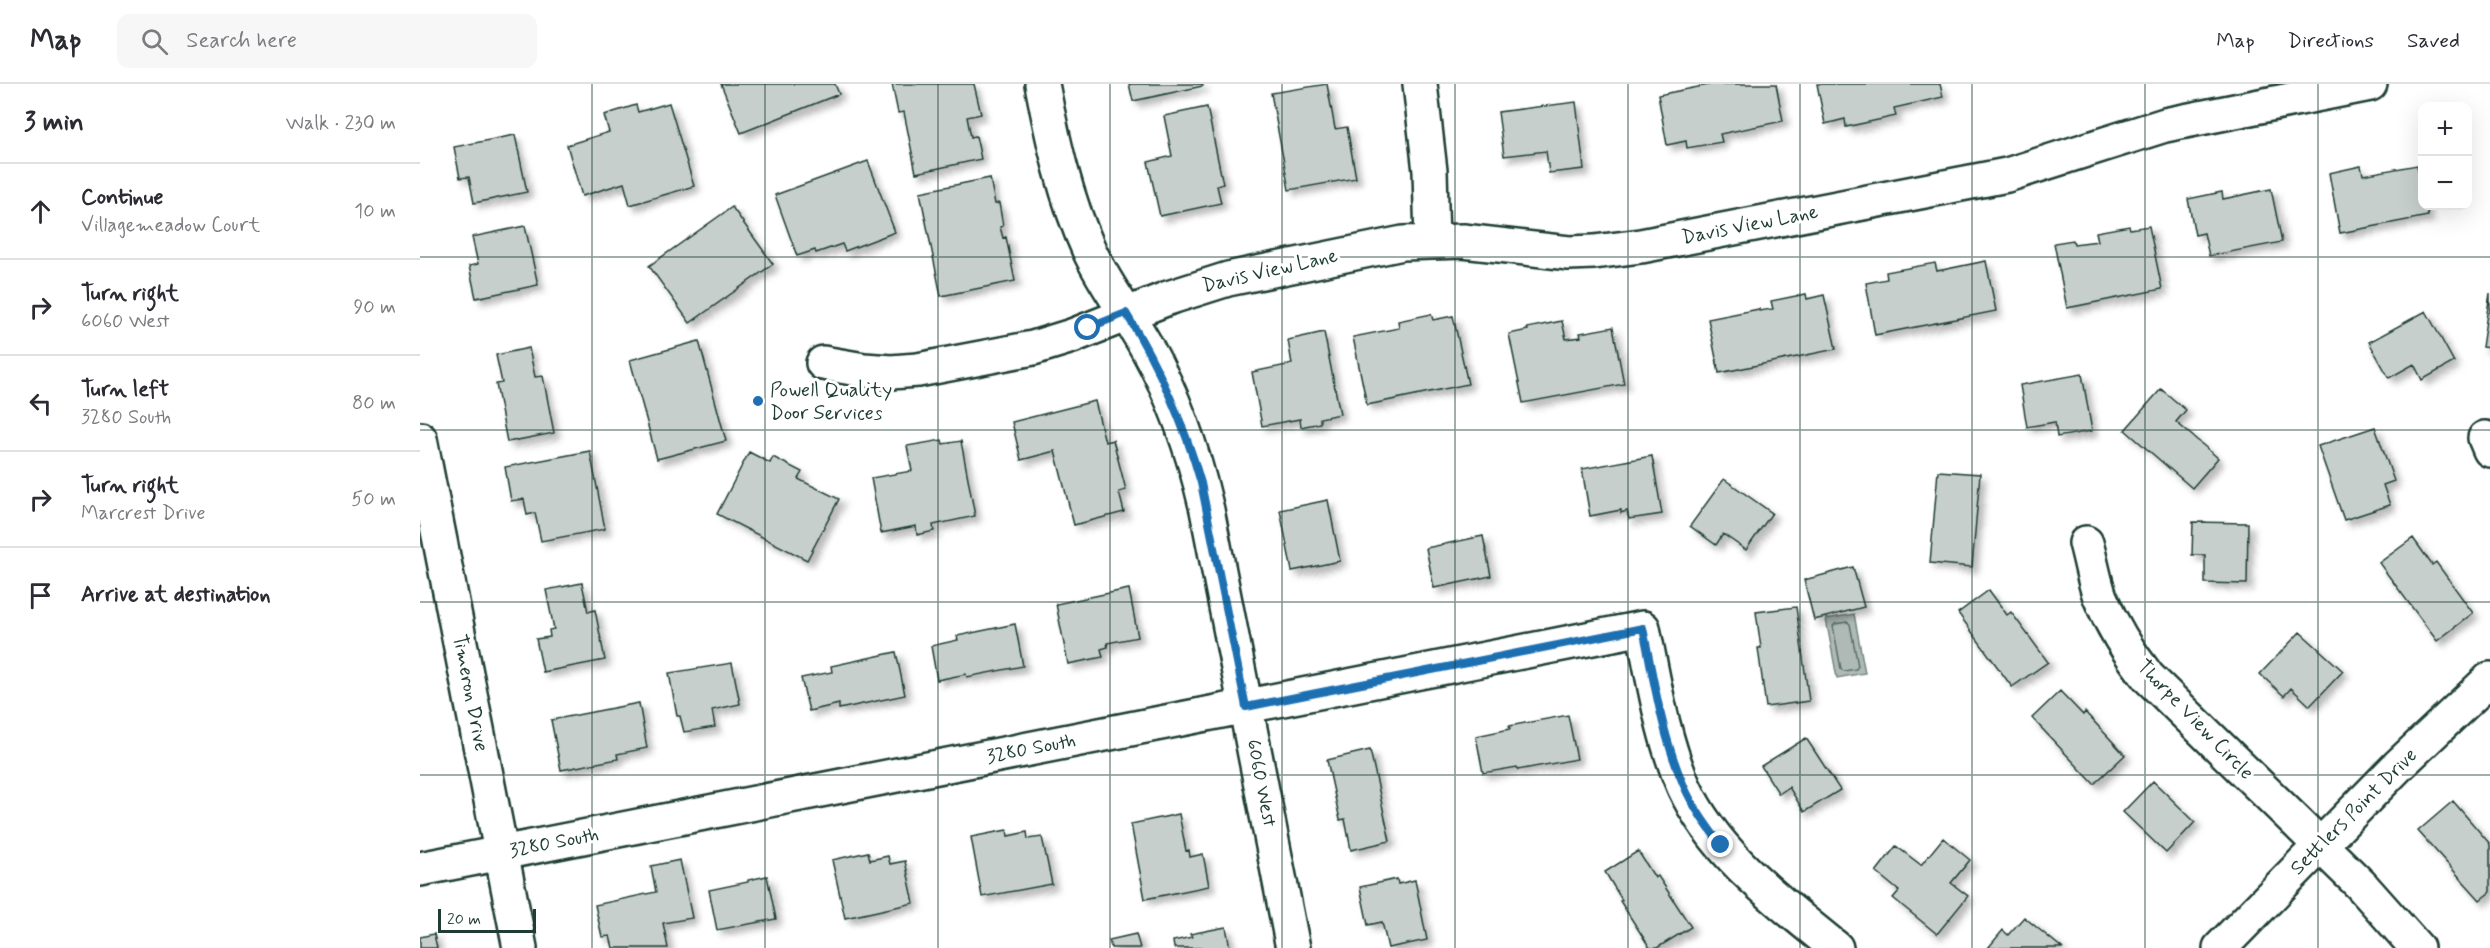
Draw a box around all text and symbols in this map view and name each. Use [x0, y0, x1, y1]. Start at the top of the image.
search box [117, 14, 537, 68]
text: Map [30, 23, 81, 60]
icon: search [138, 25, 171, 58]
text: Search here [186, 27, 297, 55]
text: Map [2216, 27, 2255, 55]
text: Directions [2288, 27, 2374, 55]
text: Saved [2407, 27, 2460, 55]
map controls [2418, 102, 2472, 210]
button: + [2418, 102, 2472, 156]
text: 3 min [24, 106, 84, 140]
text: Walk · 230 m [286, 110, 396, 137]
button: − [2418, 156, 2472, 210]
text: Continue [81, 184, 163, 212]
icon: ahead [24, 195, 57, 228]
text: 10 m [354, 198, 396, 225]
street label: Davis View Lane [1679, 199, 1821, 251]
text: Villagemeadow Court [81, 212, 260, 239]
street label: Davis View Lane [1199, 242, 1341, 300]
text: Turn right [81, 280, 179, 308]
icon: right [24, 291, 57, 324]
text: 90 m [353, 294, 396, 321]
text: 6060 West [81, 308, 170, 335]
route start [1074, 314, 1100, 340]
text: Turn left [81, 376, 169, 404]
place label: Powell Quality Door Services [770, 377, 892, 427]
icon: left [24, 387, 57, 420]
text: 80 m [352, 390, 396, 417]
marker: Powell Quality Door Services [751, 394, 765, 408]
text: 3280 South [81, 404, 171, 431]
text: Turn right [81, 472, 179, 500]
icon: right [24, 483, 57, 516]
text: 50 m [351, 486, 396, 513]
text: Marcrest Drive [81, 500, 206, 527]
icon: arrive [24, 579, 57, 612]
text: Arrive at destination [81, 581, 271, 609]
street label: Timeron Drive [445, 632, 495, 754]
street label: Thorpe View Circle [2130, 654, 2260, 786]
street label: 3280 South [984, 727, 1078, 771]
street label: 6060 West [1239, 737, 1283, 829]
street label: Settlers Point Drive [2284, 742, 2424, 882]
street label: 3280 South [507, 821, 601, 865]
route end [1707, 831, 1733, 857]
scale bar [438, 906, 536, 934]
text: 20 m [447, 909, 481, 930]

